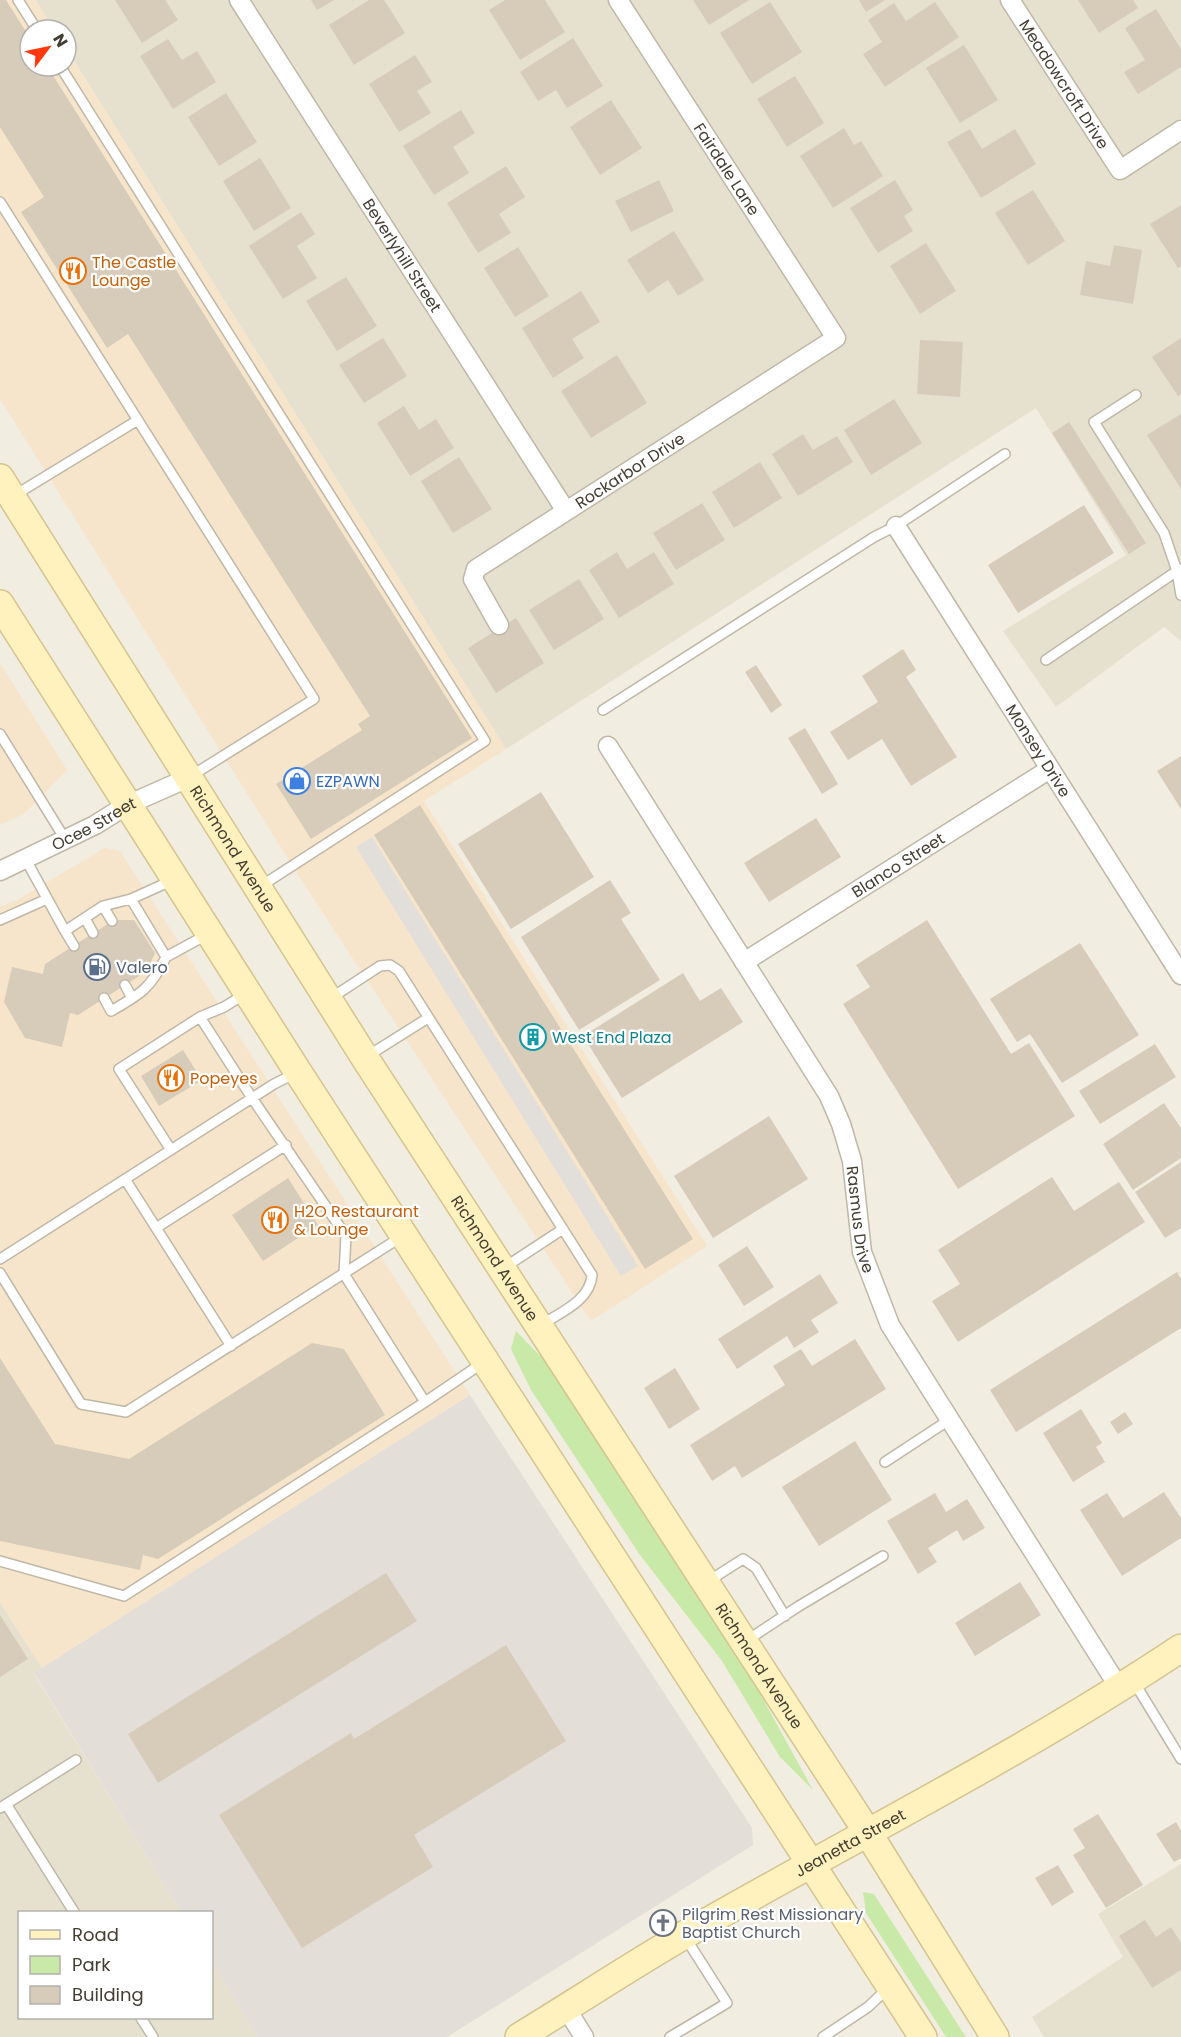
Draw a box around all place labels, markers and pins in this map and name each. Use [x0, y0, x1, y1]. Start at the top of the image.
place label: The Castle Lounge [92, 251, 176, 292]
restaurant icon: The Castle Lounge [58, 256, 88, 286]
shop icon: EZPAWN [282, 766, 312, 796]
place label: EZPAWN [316, 770, 380, 793]
fuel station icon: Valero [82, 952, 112, 982]
place label: Valero [116, 956, 168, 979]
building icon: West End Plaza [518, 1022, 548, 1052]
place label: West End Plaza [552, 1026, 672, 1049]
restaurant icon: Popeyes [156, 1063, 186, 1093]
place label: Popeyes [190, 1067, 258, 1090]
place label: H2O Restaurant & Lounge [294, 1200, 419, 1241]
restaurant icon: H2O Restaurant & Lounge [260, 1205, 290, 1235]
place label: Pilgrim Rest Missionary Baptist Church [682, 1903, 863, 1944]
church icon: Pilgrim Rest Missionary Baptist Church [648, 1908, 678, 1938]

